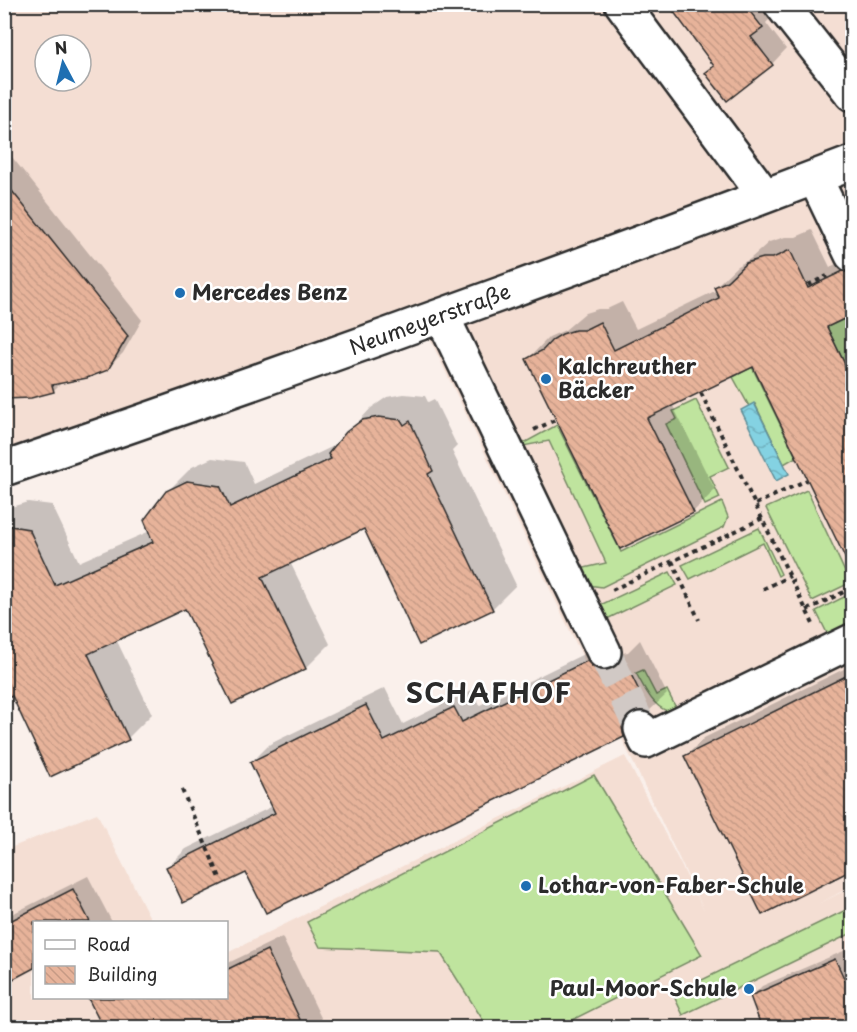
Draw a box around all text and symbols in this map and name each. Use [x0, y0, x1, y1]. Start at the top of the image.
north arrow [33, 33, 93, 93]
text: N [53, 34, 69, 60]
street label: Neumeyerstraße [344, 274, 515, 362]
place label: Mercedes Benz [192, 275, 348, 307]
marker: Mercedes Benz [173, 286, 187, 300]
place label: Kalchreuther Bäcker [558, 349, 697, 405]
marker: Kalchreuther Bäcker [539, 372, 553, 386]
district label: SCHAFHOF [406, 671, 572, 712]
place label: Lothar-von-Faber-Schule [538, 868, 804, 900]
marker: Lothar-von-Faber-Schule [519, 879, 533, 893]
legend [33, 921, 228, 999]
text: Road [87, 930, 131, 957]
text: Building [87, 960, 157, 987]
place label: Paul-Moor-Schule [550, 971, 737, 1003]
marker: Paul-Moor-Schule [742, 982, 756, 996]

